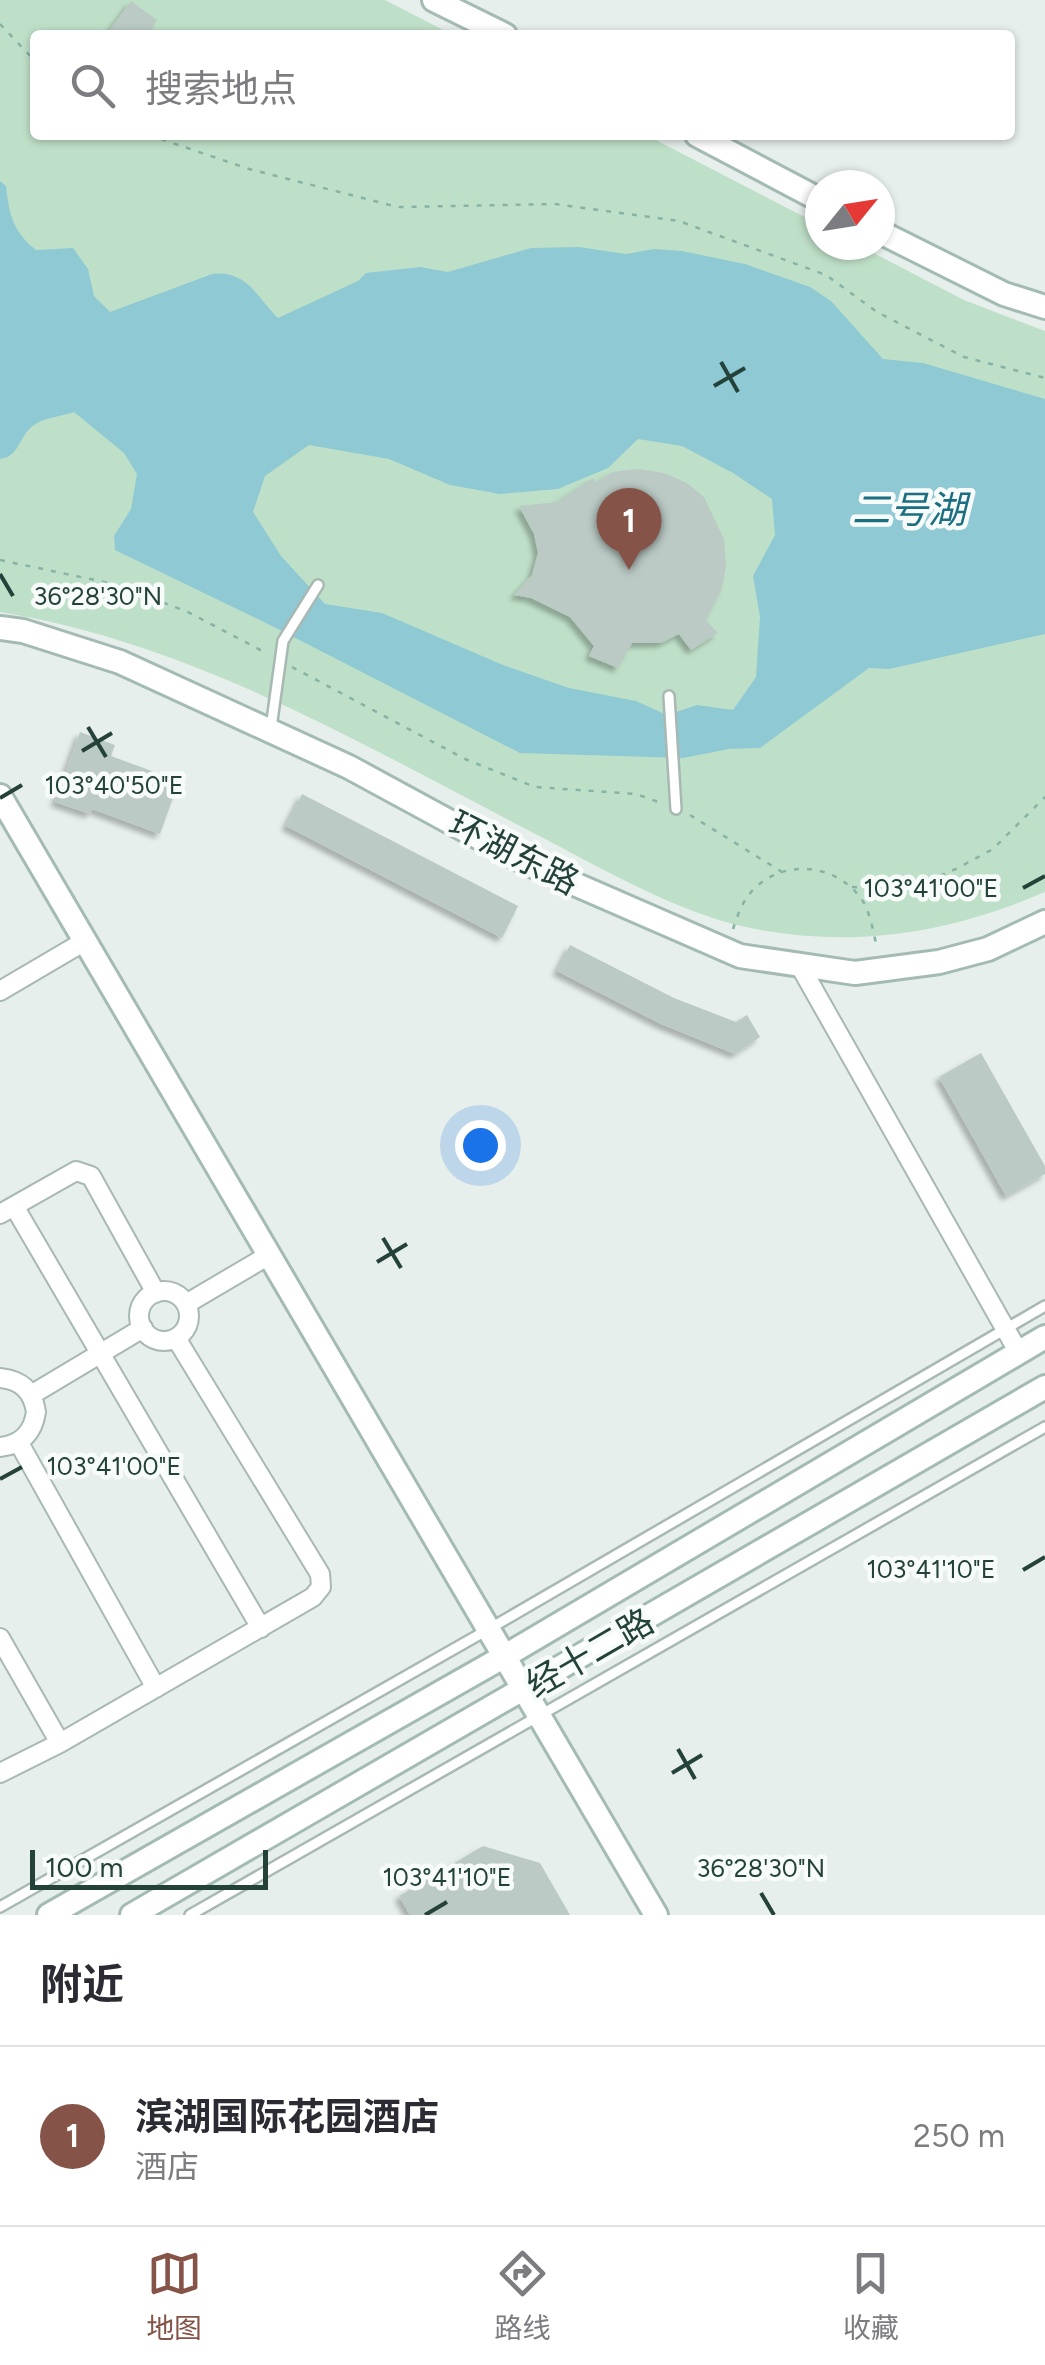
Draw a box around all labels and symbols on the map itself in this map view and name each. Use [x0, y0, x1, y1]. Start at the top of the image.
north arrow [805, 170, 895, 260]
water label: 二号湖 [852, 487, 971, 533]
pin: 1 [596, 488, 662, 570]
text: 36°28'30"N [34, 581, 162, 611]
text: 103°40'50"E [45, 770, 183, 800]
street label: 环湖东路 [442, 803, 586, 903]
text: 103°41'00"E [864, 873, 998, 903]
your location [455, 1120, 506, 1171]
text: 103°41'00"E [47, 1451, 181, 1481]
text: 103°41'10"E [866, 1554, 996, 1584]
street label: 经十二路 [519, 1600, 661, 1706]
scale bar [30, 1845, 268, 1890]
text: 36°28'30"N [697, 1853, 825, 1883]
text: 103°41'10"E [382, 1862, 512, 1892]

